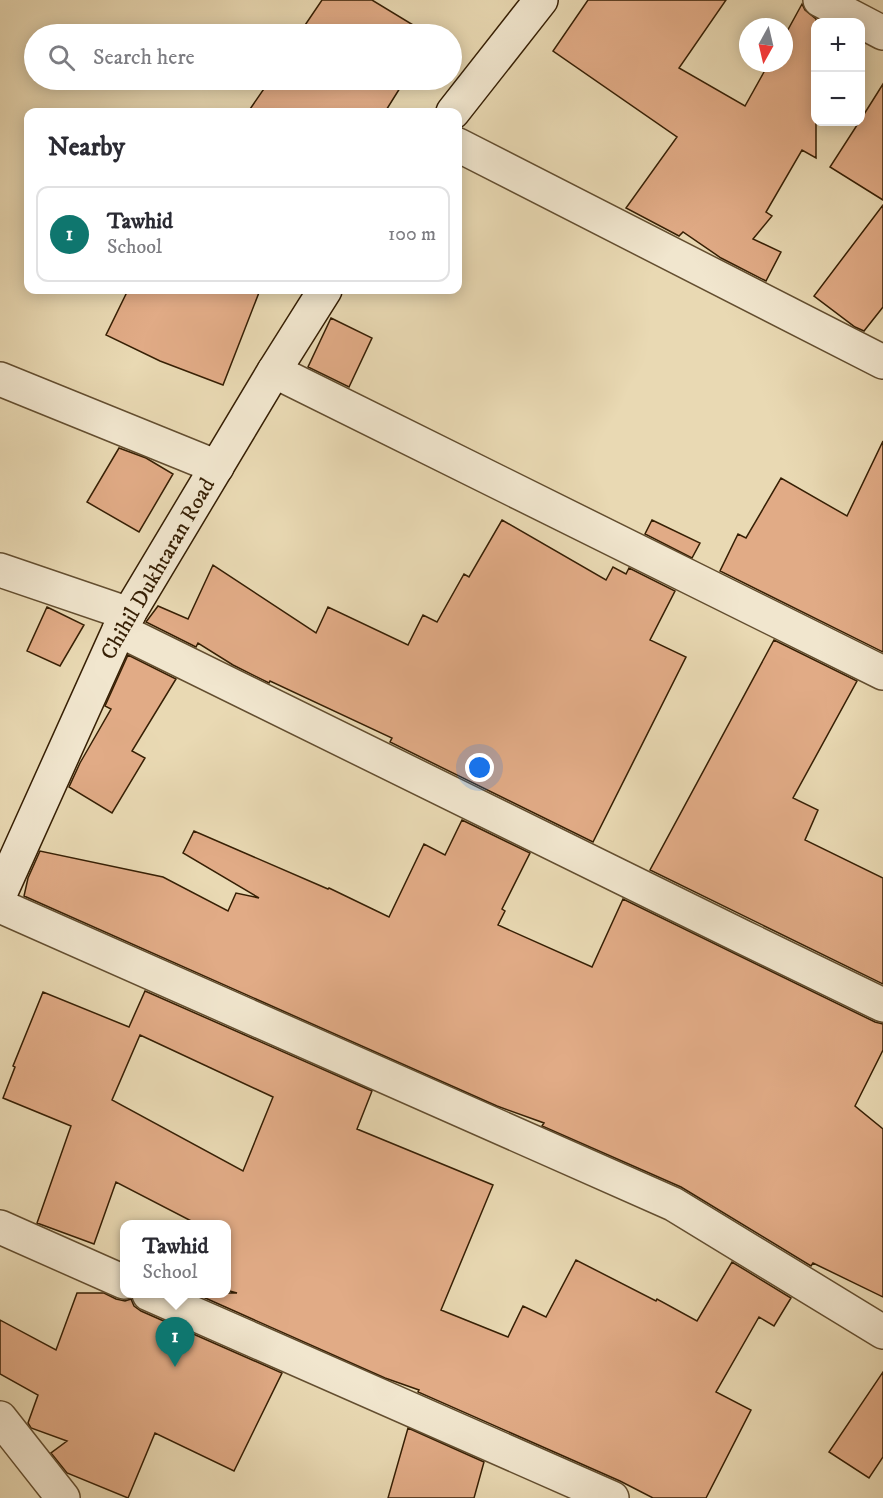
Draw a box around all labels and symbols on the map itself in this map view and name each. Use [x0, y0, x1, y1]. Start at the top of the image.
north arrow [739, 18, 793, 72]
street label: Chihil Dukhtaran Road [95, 473, 221, 665]
your location [465, 753, 494, 782]
pin: 1 [156, 1318, 195, 1367]

